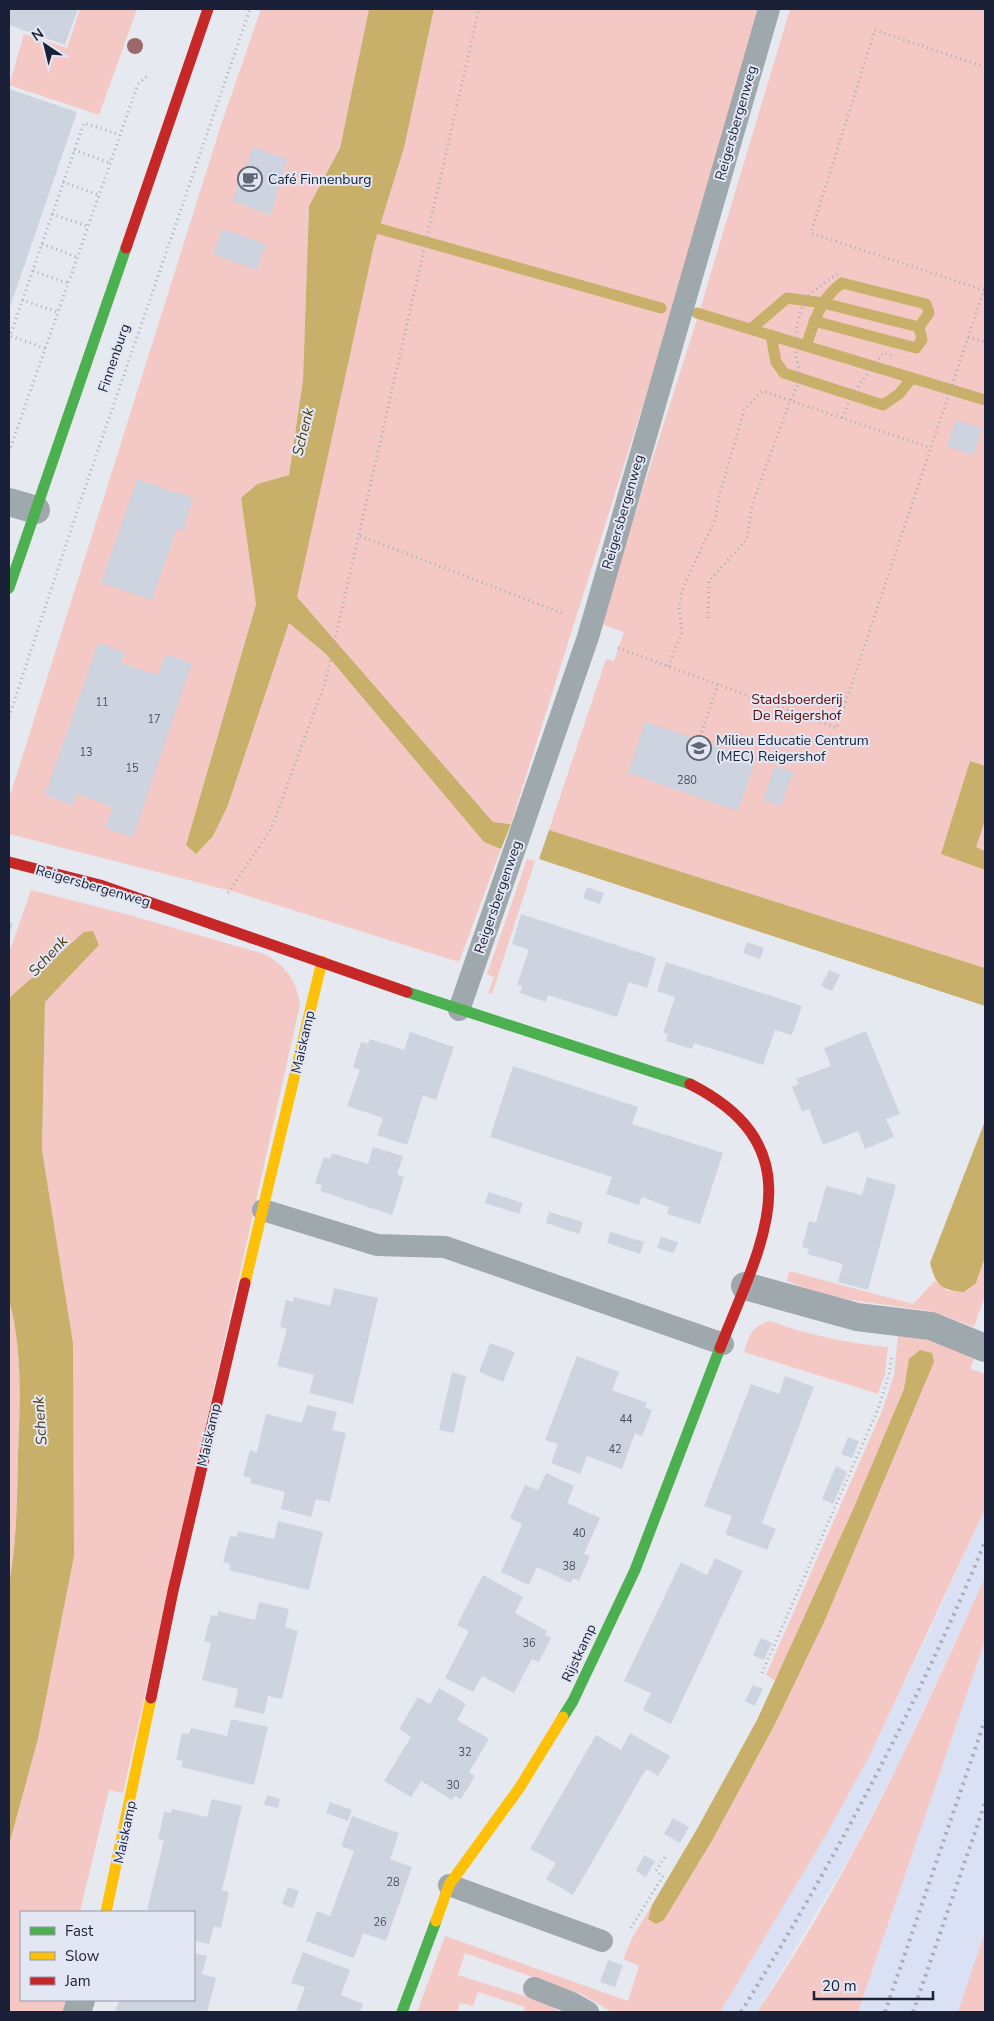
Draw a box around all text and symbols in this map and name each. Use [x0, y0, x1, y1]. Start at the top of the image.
north arrow [20, 20, 70, 70]
text: N [28, 24, 48, 46]
street label: Reigersbergenweg [711, 63, 761, 183]
cafe icon: Café Finnenburg [237, 166, 263, 192]
place label: Café Finnenburg [268, 170, 372, 189]
street label: Finnenburg [93, 321, 135, 395]
water label: Schenk [287, 405, 319, 458]
street label: Reigersbergenweg [598, 452, 648, 572]
park label: Stadsboerderij De Reigershof [751, 690, 843, 725]
house number: 11 [95, 695, 109, 710]
house number: 17 [147, 712, 161, 727]
place label: Milieu Educatie Centrum (MEC) Reigershof [716, 731, 869, 766]
school or university icon: Milieu Educatie Centrum (MEC) Reigershof [686, 735, 712, 761]
house number: 13 [79, 745, 93, 760]
house number: 15 [125, 761, 139, 776]
house number: 280 [677, 773, 697, 788]
street label: Reigersbergenweg [470, 838, 526, 956]
street label: Reigersbergenweg [33, 861, 153, 911]
water label: Schenk [24, 931, 72, 981]
street label: Maiskamp [287, 1009, 319, 1075]
water label: Schenk [28, 1396, 52, 1446]
street label: Maiskamp [193, 1402, 225, 1468]
house number: 44 [619, 1412, 633, 1427]
house number: 42 [608, 1442, 622, 1457]
house number: 40 [572, 1526, 586, 1541]
house number: 38 [562, 1559, 576, 1574]
street label: Rijstkamp [557, 1621, 601, 1685]
house number: 36 [522, 1636, 536, 1651]
house number: 32 [458, 1745, 472, 1760]
house number: 30 [446, 1778, 460, 1793]
street label: Maiskamp [109, 1799, 141, 1865]
house number: 28 [386, 1875, 400, 1890]
legend [20, 1911, 195, 2001]
house number: 26 [373, 1915, 387, 1930]
text: Fast [65, 1921, 94, 1941]
text: Slow [65, 1946, 100, 1966]
scale bar [814, 1968, 933, 2000]
text: Jam [64, 1971, 91, 1991]
text: 20 m [822, 1976, 857, 1996]

